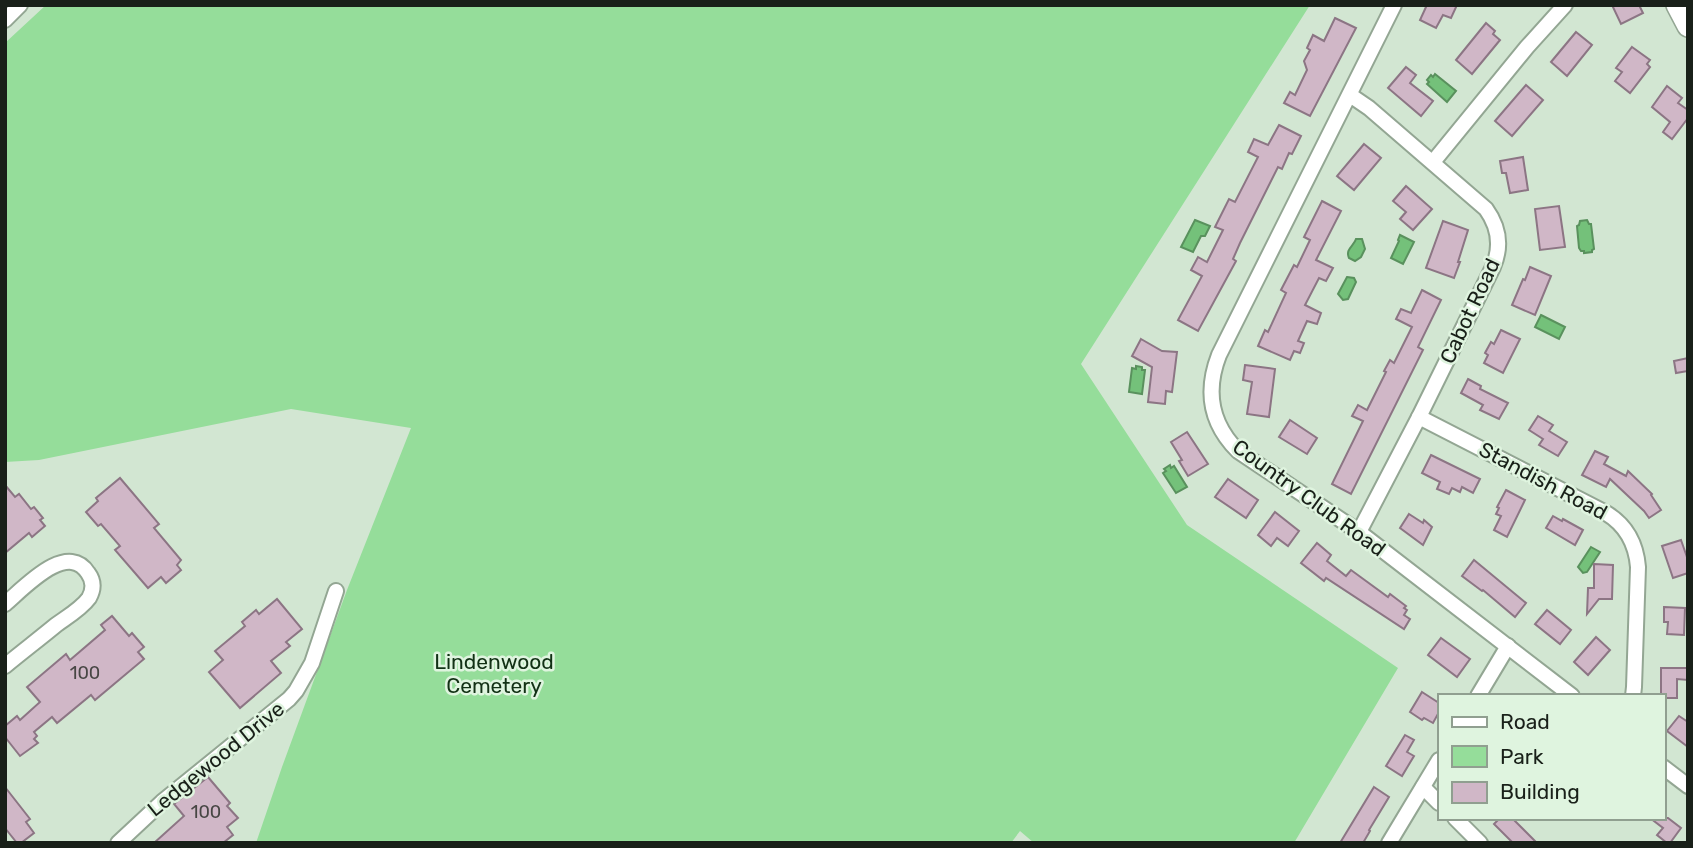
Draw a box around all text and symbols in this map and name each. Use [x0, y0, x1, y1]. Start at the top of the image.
street label: Cabot Road [1434, 254, 1505, 367]
street label: Country Club Road [1228, 434, 1391, 561]
street label: Standish Road [1475, 436, 1612, 525]
park label: Lindenwood Cemetery [434, 649, 554, 698]
house number: 100 [70, 662, 100, 684]
legend [1438, 694, 1665, 820]
street label: Ledgewood Drive [142, 696, 289, 821]
text: Road [1500, 709, 1550, 734]
text: Park [1500, 744, 1544, 769]
text: Building [1500, 779, 1580, 804]
house number: 100 [191, 801, 221, 823]

